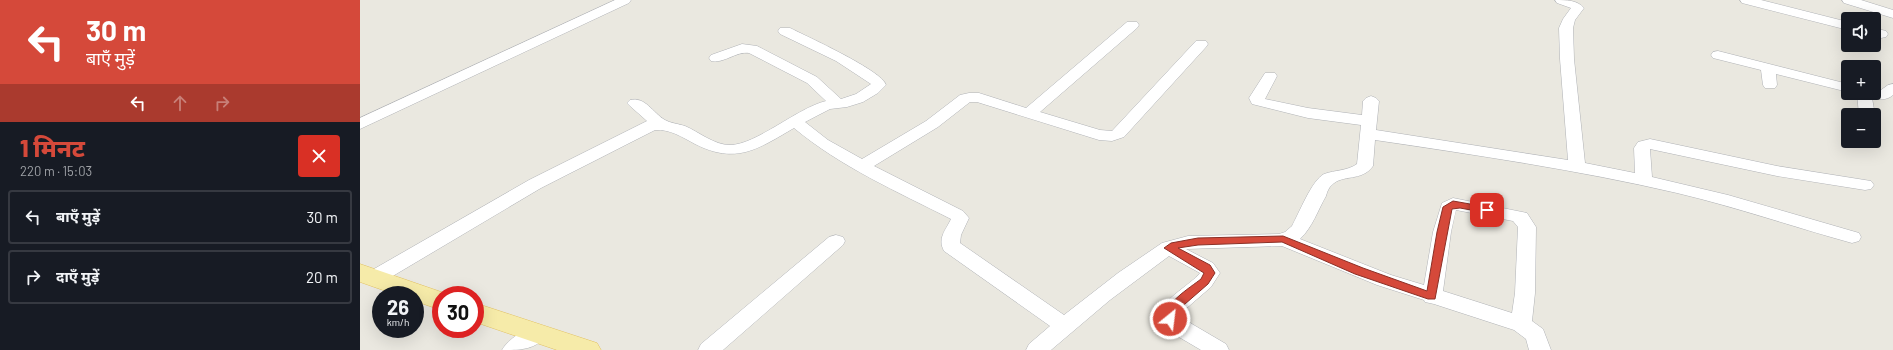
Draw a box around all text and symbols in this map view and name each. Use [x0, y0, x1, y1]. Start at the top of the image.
map controls [1841, 12, 1881, 148]
button: sound [1841, 12, 1881, 52]
text: 30 m [86, 13, 146, 47]
icon: left [20, 16, 72, 68]
text: बाएँ मुड़ें [86, 47, 135, 69]
button: + [1841, 60, 1881, 100]
icon: left [127, 92, 149, 114]
icon: ahead [169, 92, 191, 114]
icon: right [211, 92, 233, 114]
button: − [1841, 108, 1881, 148]
text: 1 मिनट [20, 133, 85, 162]
button: close [298, 135, 340, 177]
text: 220 m · 15:03 [20, 163, 92, 179]
pin [1470, 193, 1504, 227]
icon: arrive [1476, 199, 1498, 221]
icon: left [22, 206, 44, 228]
text: बाएँ मुड़ें [56, 207, 100, 225]
text: 30 m [306, 208, 338, 226]
icon: right [22, 266, 44, 288]
text: दाएँ मुड़ें [56, 267, 99, 285]
text: 20 m [306, 268, 338, 286]
speed limit sign: 30 [432, 286, 484, 338]
text: 26 [387, 295, 409, 319]
position arrow [1149, 298, 1191, 340]
text: km/h [387, 316, 409, 328]

